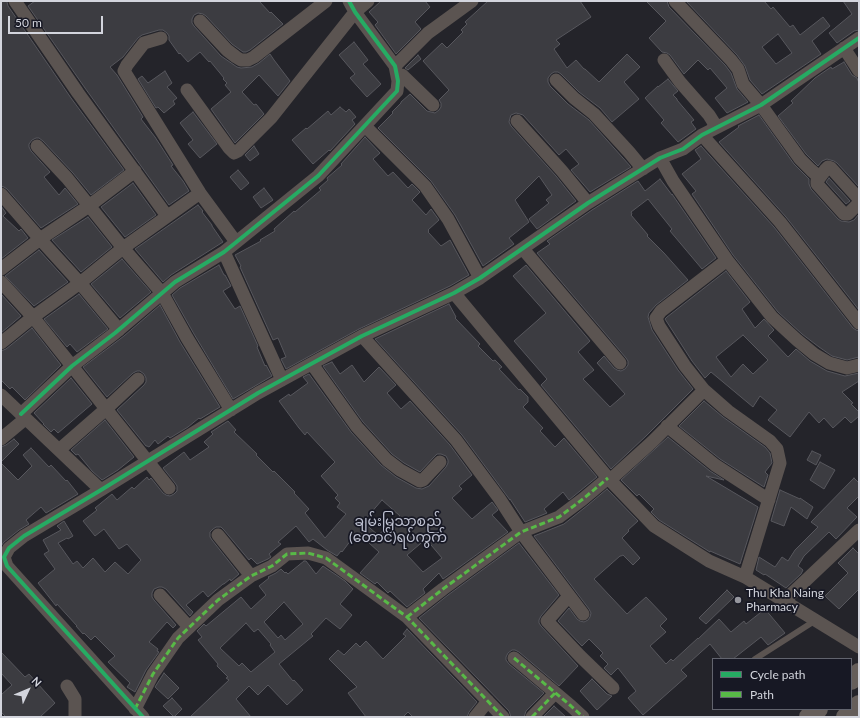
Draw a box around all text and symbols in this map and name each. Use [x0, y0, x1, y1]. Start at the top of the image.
scale bar [10, 8, 105, 34]
text: 50 m [15, 15, 42, 30]
district label: ချမ်းမြသာစည် (တောင်)ရပ်ကွက် [349, 513, 447, 546]
place label: Thu Kha Naing Pharmacy [746, 586, 824, 614]
marker: Thu Kha Naing Pharmacy [733, 595, 743, 605]
legend [712, 658, 852, 710]
text: Cycle path [750, 667, 805, 682]
north arrow [8, 670, 48, 710]
text: N [29, 674, 45, 689]
text: Path [750, 687, 774, 702]

